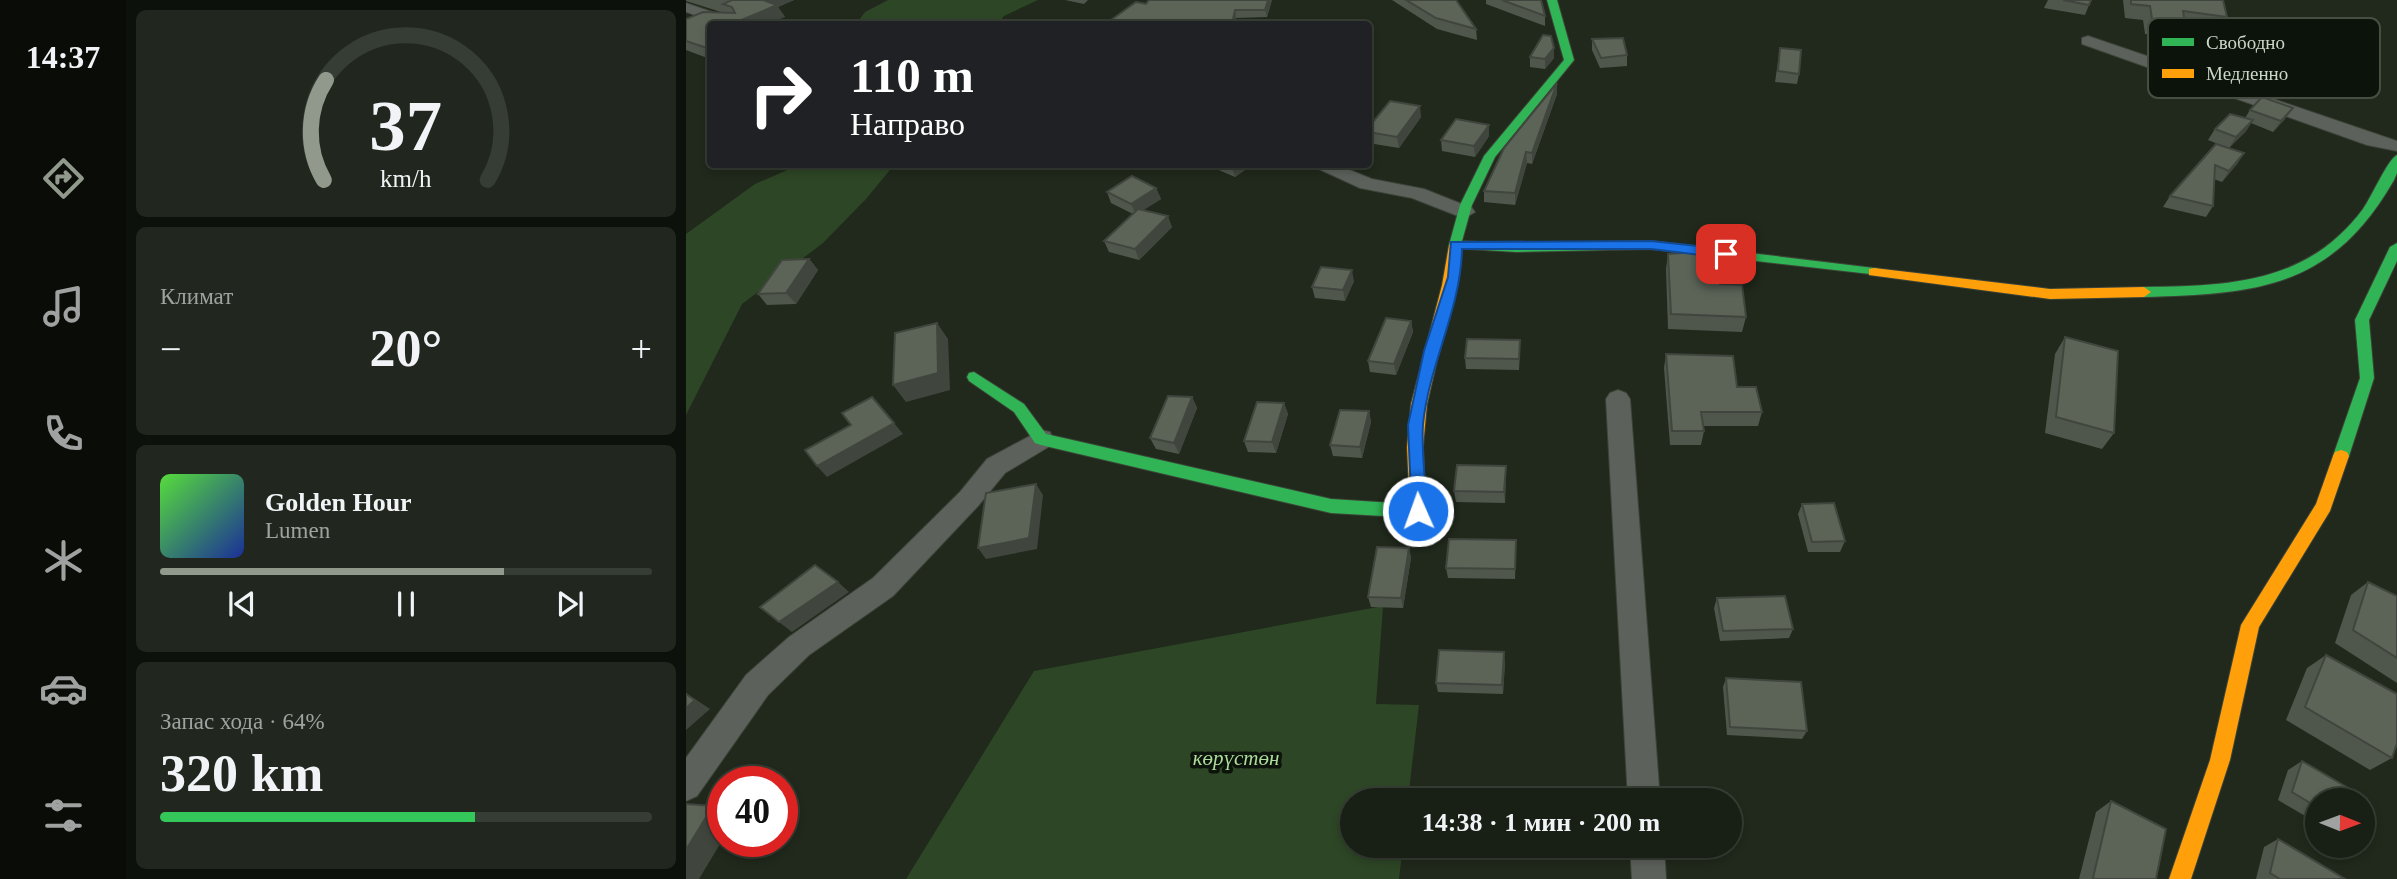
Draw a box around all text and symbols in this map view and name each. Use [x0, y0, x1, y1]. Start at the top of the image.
legend [2148, 18, 2380, 98]
text: Свободно [2206, 32, 2285, 53]
text: 14:37 [26, 39, 100, 75]
text: 110 m [850, 48, 974, 103]
icon: right [735, 49, 826, 140]
text: Медленно [2206, 63, 2288, 84]
text: 37 [370, 85, 442, 166]
text: Направо [850, 106, 965, 142]
icon: directions [39, 154, 88, 203]
text: km/h [380, 164, 432, 191]
pin [1696, 224, 1756, 284]
icon: arrive [1707, 235, 1745, 273]
icon: music [39, 282, 88, 331]
text: Климат [160, 284, 233, 309]
text: 20° [370, 320, 442, 377]
text: − [160, 328, 181, 370]
text: + [631, 328, 652, 370]
icon: phone [39, 409, 88, 458]
position arrow [1381, 474, 1455, 548]
text: Golden Hour [265, 488, 412, 517]
text: Lumen [265, 518, 330, 543]
icon: climate [39, 536, 88, 585]
icon: previous [223, 585, 261, 623]
icon: pause [387, 585, 425, 623]
icon: next [551, 585, 589, 623]
icon: car [39, 664, 88, 713]
text: Запас хода · 64% [160, 709, 325, 734]
text: 320 km [160, 745, 323, 802]
park label: көрүстөн [1193, 746, 1279, 770]
speed limit sign: 40 [707, 766, 798, 857]
north arrow [2305, 788, 2375, 858]
map controls [2305, 788, 2375, 858]
icon: filters [39, 791, 88, 840]
text: 14:38 · 1 мин · 200 m [1422, 808, 1660, 837]

